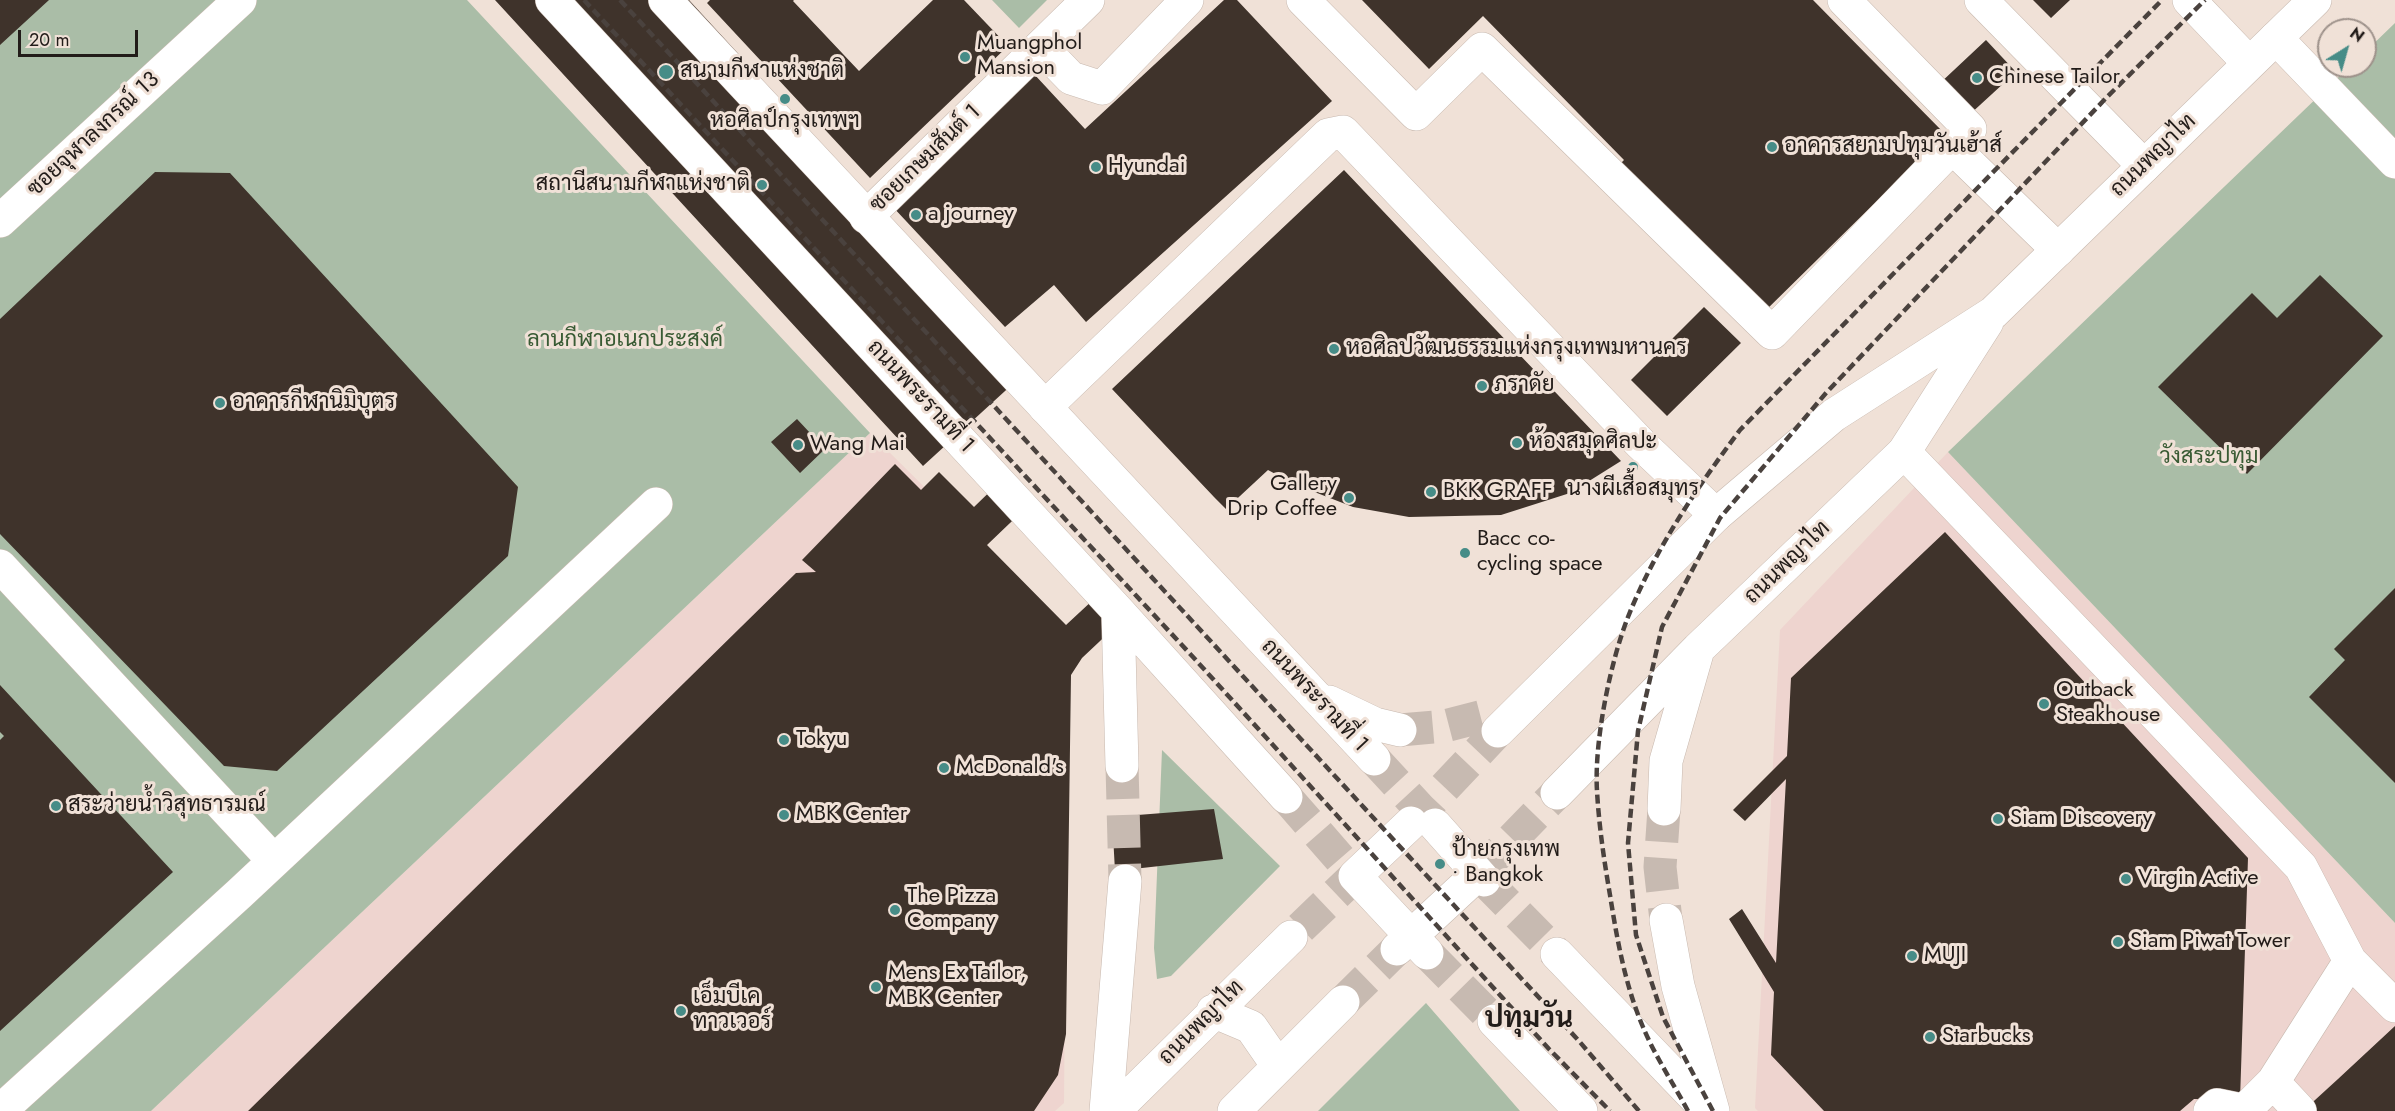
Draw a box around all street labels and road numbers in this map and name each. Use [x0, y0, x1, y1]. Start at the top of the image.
street label: ซอยจุฬาลงกรณ์ 13 [23, 67, 165, 203]
street label: ซอยเกษมสันต์ 1 [865, 100, 987, 218]
street label: ถนนพญาไท [2106, 109, 2202, 203]
street label: ถนนพระรามที่ 1 [861, 335, 979, 459]
street label: ถนนพญาไท [1740, 516, 1836, 610]
street label: ถนนพระรามที่ 1 [1255, 634, 1373, 758]
street label: ถนนพญาไท [1154, 975, 1250, 1071]

